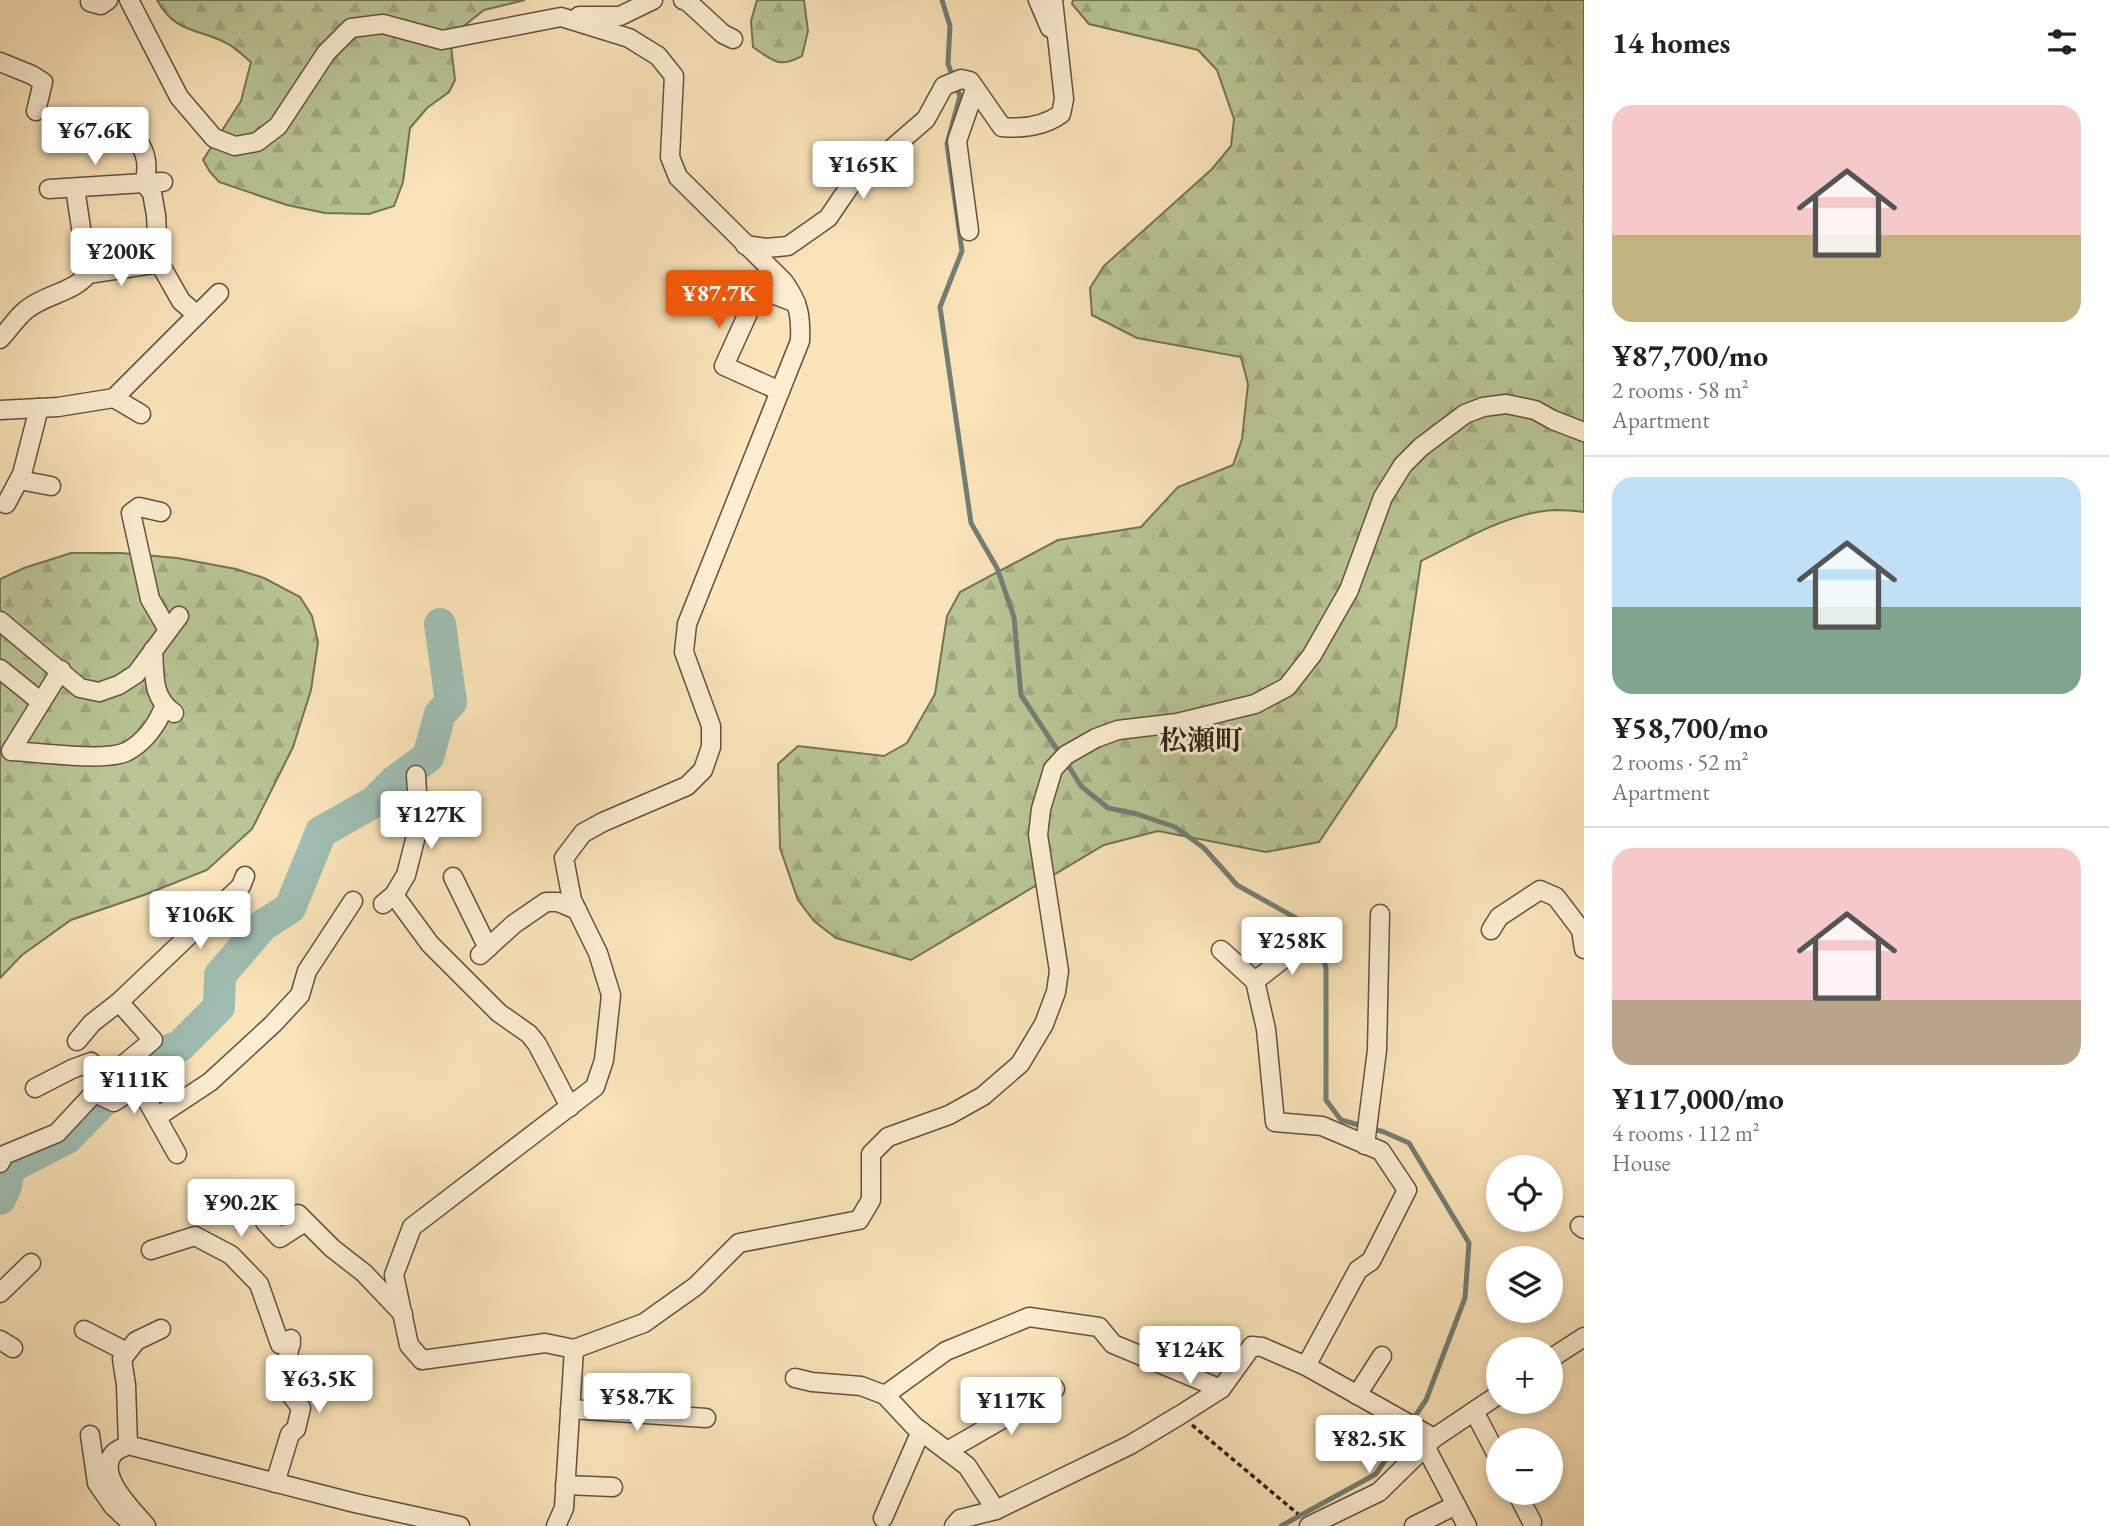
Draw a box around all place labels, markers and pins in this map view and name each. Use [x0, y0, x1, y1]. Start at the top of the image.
pin: ¥67.6K [38, 108, 152, 167]
pin: ¥165K [814, 142, 912, 201]
pin: ¥200K [72, 229, 170, 288]
pin: ¥87.7K [662, 270, 776, 330]
pin: ¥127K [382, 792, 480, 851]
pin: ¥106K [151, 892, 249, 951]
pin: ¥258K [1243, 918, 1341, 977]
pin: ¥111K [85, 1056, 183, 1116]
pin: ¥90.2K [184, 1180, 298, 1239]
pin: ¥124K [1141, 1326, 1239, 1386]
pin: ¥63.5K [262, 1356, 376, 1415]
pin: ¥58.7K [580, 1374, 694, 1433]
pin: ¥117K [962, 1378, 1060, 1437]
pin: ¥82.5K [1312, 1416, 1426, 1475]

